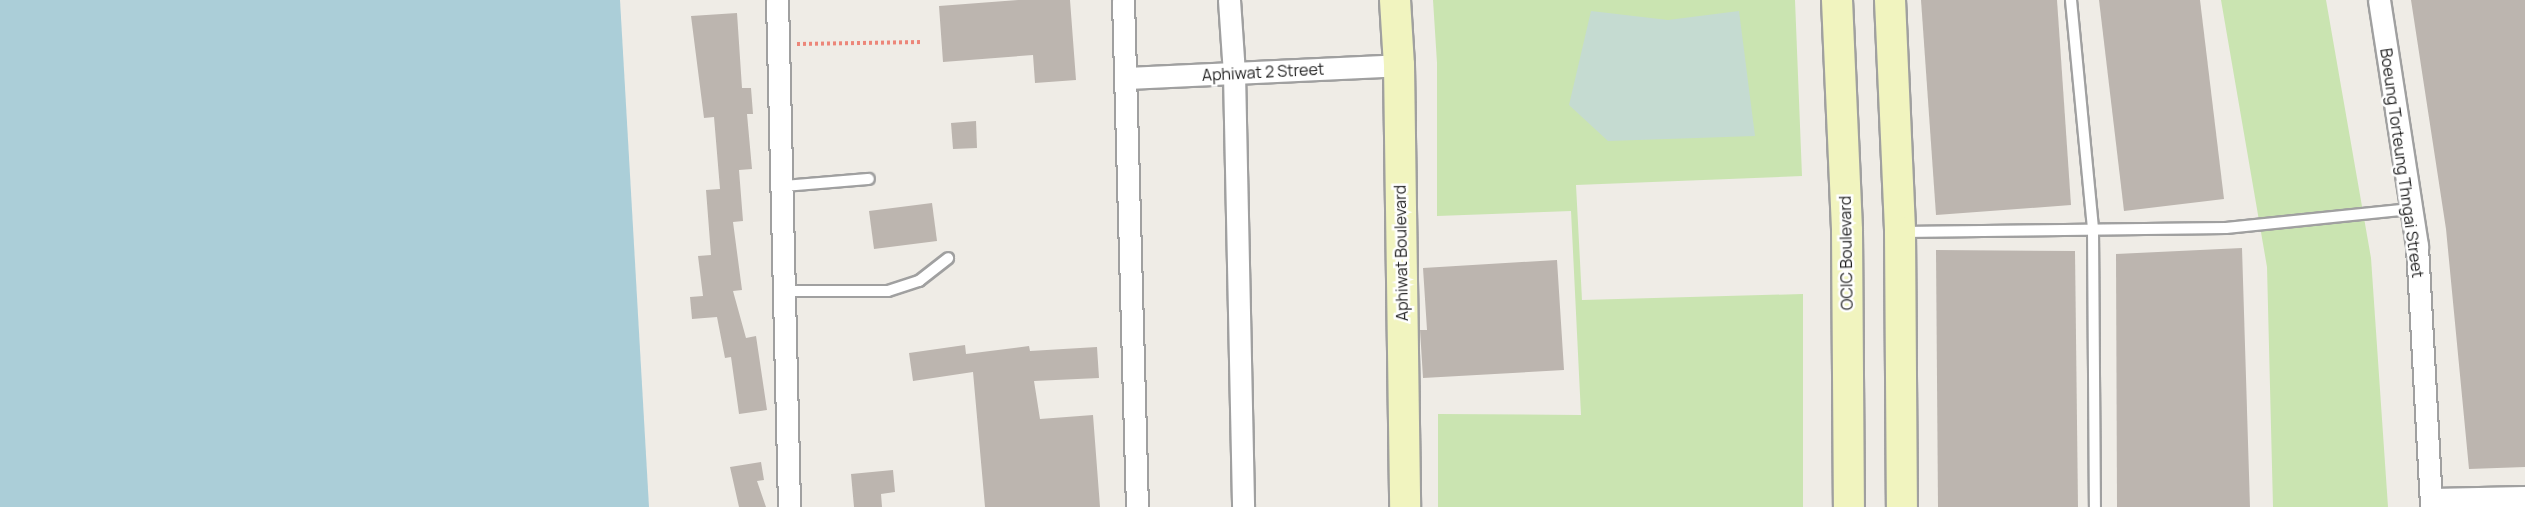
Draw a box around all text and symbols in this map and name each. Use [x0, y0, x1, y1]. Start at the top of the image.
street label: Boeung Torteung Thngai Street [2376, 47, 2428, 279]
street label: Aphiwat 2 Street [1201, 59, 1325, 85]
street label: Aphiwat Boulevard [1390, 185, 1412, 321]
street label: OCIC Boulevard [1835, 196, 1857, 310]

